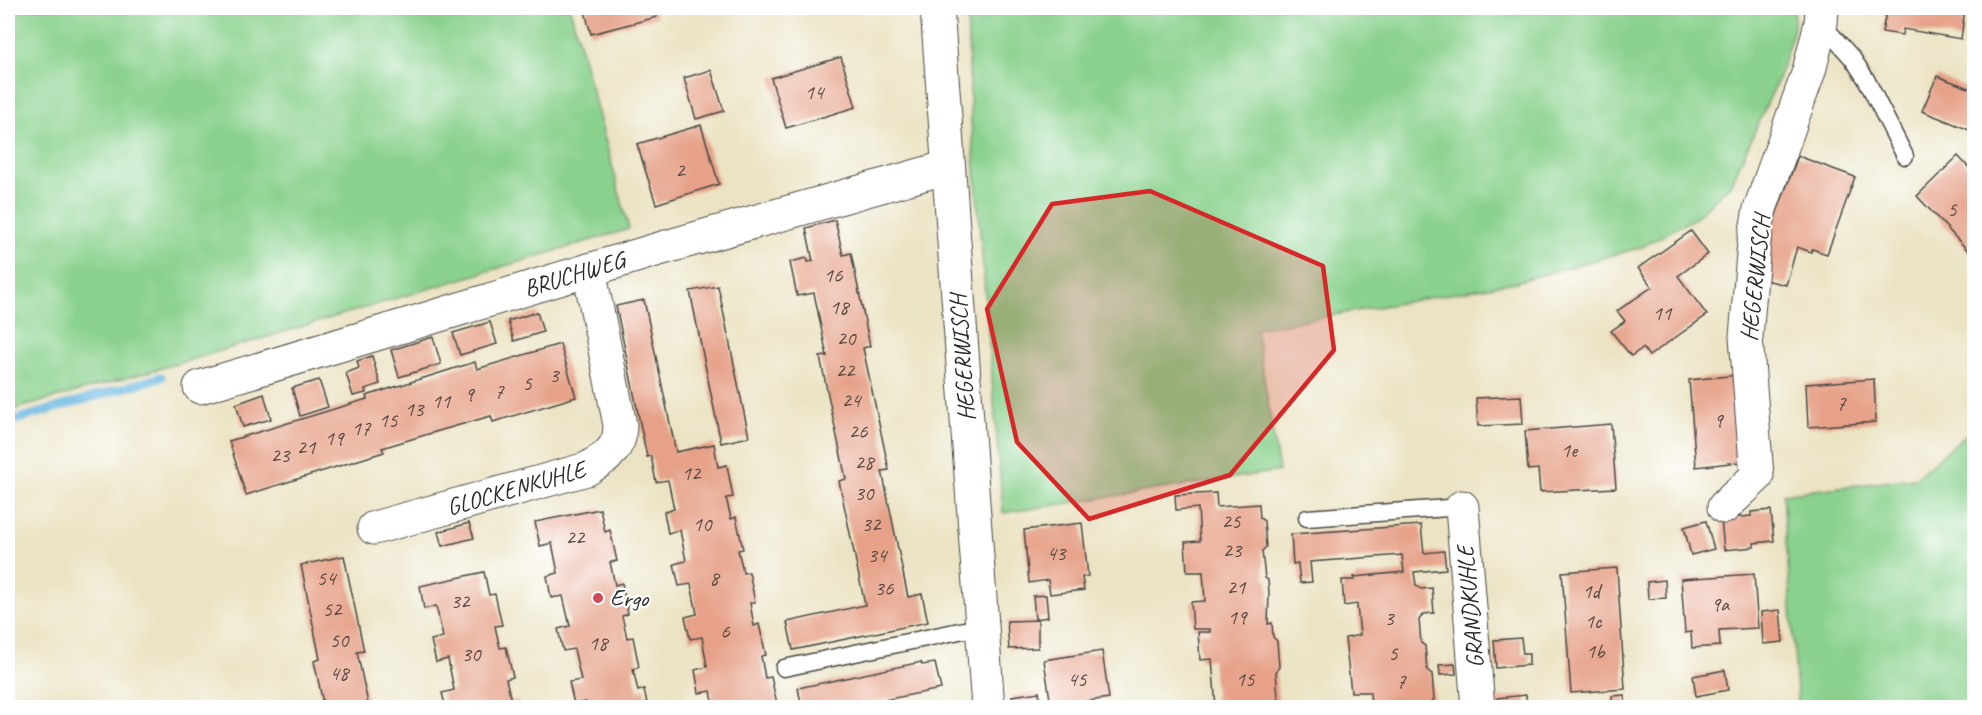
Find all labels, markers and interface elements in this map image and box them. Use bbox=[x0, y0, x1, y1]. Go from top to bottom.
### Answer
house number: 14 bbox=[805, 79, 826, 105]
house number: 2 bbox=[675, 157, 686, 183]
house number: 5 bbox=[1947, 196, 1958, 222]
street label: HEGERWISCH bbox=[1733, 209, 1777, 342]
street label: BRUCHWEG bbox=[520, 244, 631, 303]
house number: 16 bbox=[824, 262, 843, 288]
street label: HEGERWISCH bbox=[942, 289, 981, 422]
house number: 18 bbox=[830, 294, 851, 320]
house number: 11 bbox=[1653, 300, 1673, 326]
house number: 20 bbox=[837, 325, 857, 351]
house number: 22 bbox=[836, 357, 856, 383]
house number: 3 bbox=[549, 362, 560, 388]
house number: 5 bbox=[522, 370, 533, 396]
house number: 7 bbox=[494, 378, 505, 404]
house number: 9 bbox=[464, 381, 475, 407]
house number: 24 bbox=[842, 387, 863, 413]
house number: 11 bbox=[432, 388, 452, 414]
house number: 7 bbox=[1836, 390, 1847, 416]
house number: 13 bbox=[405, 396, 425, 422]
house number: 15 bbox=[379, 407, 399, 433]
house number: 9 bbox=[1713, 407, 1724, 433]
house number: 17 bbox=[352, 415, 372, 441]
house number: 26 bbox=[849, 418, 868, 444]
house number: 19 bbox=[325, 425, 345, 451]
house number: 21 bbox=[297, 434, 317, 460]
house number: 1e bbox=[1561, 437, 1579, 463]
house number: 23 bbox=[271, 442, 291, 468]
house number: 28 bbox=[855, 449, 876, 475]
street label: GLOCKENKUHLE bbox=[443, 453, 592, 522]
house number: 12 bbox=[682, 460, 702, 486]
house number: 30 bbox=[855, 480, 875, 506]
house number: 25 bbox=[1222, 508, 1242, 534]
house number: 10 bbox=[693, 511, 713, 537]
house number: 32 bbox=[862, 511, 882, 537]
house number: 22 bbox=[566, 524, 586, 550]
house number: 23 bbox=[1223, 537, 1243, 563]
house number: 43 bbox=[1047, 540, 1067, 566]
house number: 34 bbox=[868, 542, 889, 568]
street label: GRANDKUHLE bbox=[1449, 542, 1490, 669]
house number: 54 bbox=[317, 565, 338, 591]
house number: 8 bbox=[709, 565, 721, 591]
house number: 21 bbox=[1227, 574, 1247, 600]
house number: 36 bbox=[875, 575, 894, 601]
house number: 1d bbox=[1582, 578, 1604, 604]
place label: Ergo bbox=[610, 583, 650, 613]
house number: 32 bbox=[451, 588, 471, 614]
marker: Ergo bbox=[591, 591, 605, 605]
house number: 9a bbox=[1711, 591, 1731, 617]
house number: 52 bbox=[323, 596, 343, 622]
house number: 19 bbox=[1228, 604, 1248, 630]
house number: 3 bbox=[1384, 605, 1395, 631]
house number: 1c bbox=[1585, 608, 1603, 634]
house number: 6 bbox=[720, 618, 730, 644]
house number: 50 bbox=[330, 627, 350, 653]
house number: 18 bbox=[589, 630, 610, 656]
house number: 1b bbox=[1586, 638, 1606, 664]
house number: 5 bbox=[1388, 640, 1399, 666]
house number: 30 bbox=[462, 641, 482, 667]
house number: 48 bbox=[330, 660, 351, 686]
house number: 45 bbox=[1068, 666, 1088, 692]
house number: 15 bbox=[1236, 666, 1256, 692]
house number: 7 bbox=[1396, 668, 1407, 694]

